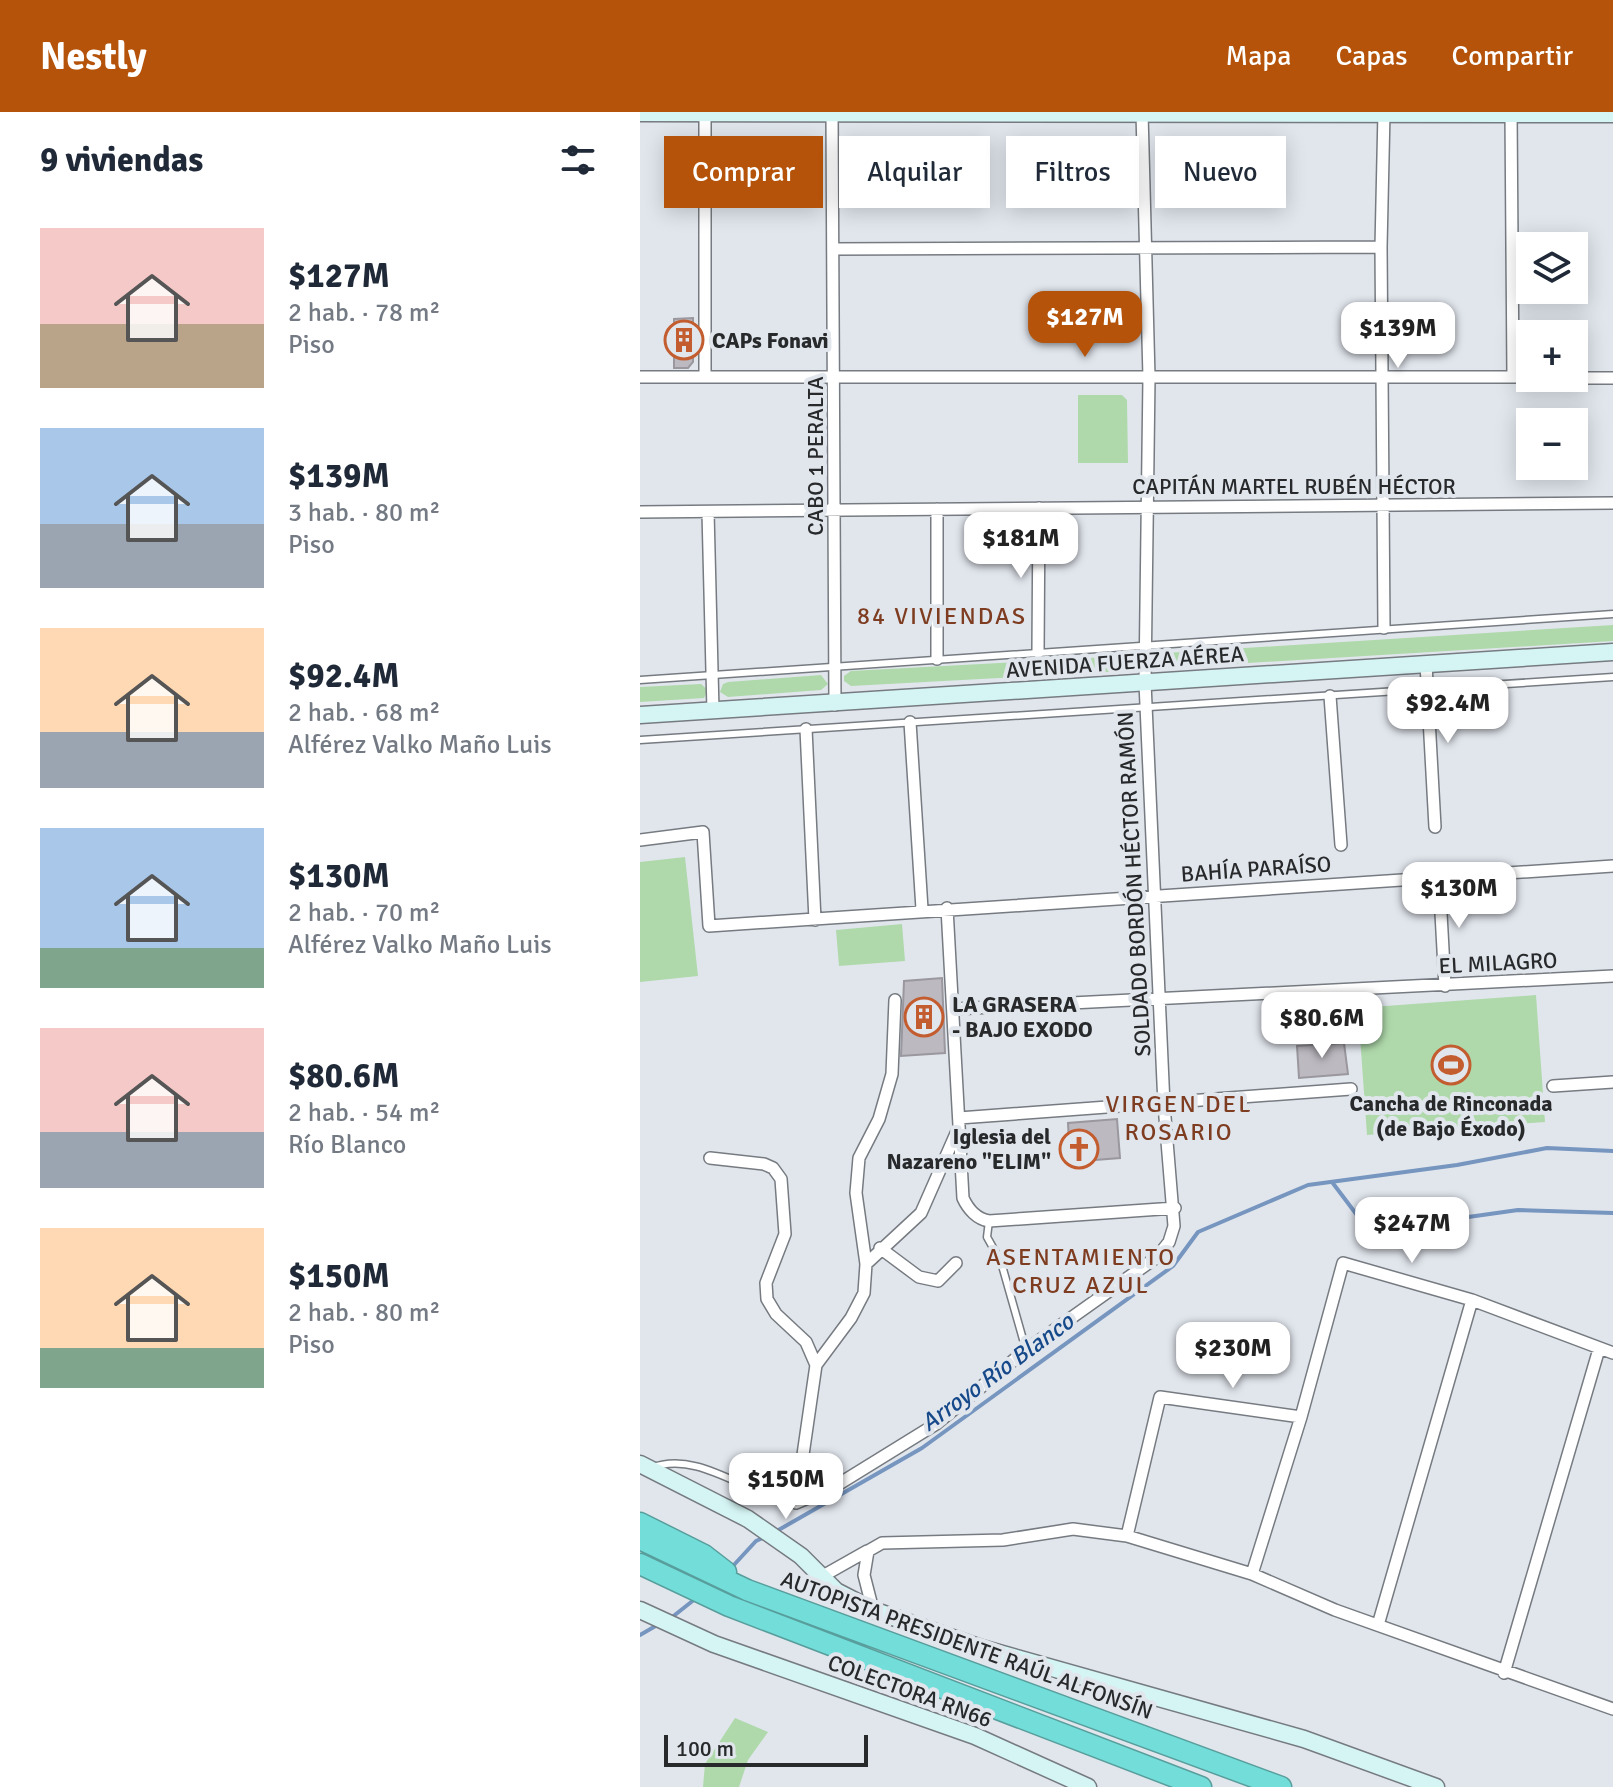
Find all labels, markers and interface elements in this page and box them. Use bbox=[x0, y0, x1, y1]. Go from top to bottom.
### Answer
text: Nestly bbox=[40, 33, 147, 80]
text: Mapa bbox=[1226, 39, 1291, 73]
text: Capas bbox=[1335, 39, 1408, 73]
text: Compartir bbox=[1452, 39, 1573, 73]
chip: Comprar bbox=[664, 136, 823, 208]
chip: Alquilar bbox=[839, 136, 990, 208]
chip: Filtros bbox=[1006, 136, 1139, 208]
chip: Nuevo bbox=[1155, 136, 1286, 208]
icon: filters bbox=[556, 138, 600, 182]
text: 9 viviendas bbox=[40, 139, 203, 181]
map controls bbox=[1516, 232, 1588, 480]
button: layers bbox=[1516, 232, 1588, 304]
text: $127M bbox=[288, 255, 390, 297]
icon: home bbox=[104, 260, 200, 356]
pin: $127M bbox=[1029, 291, 1141, 359]
text: 2 hab. · 78 m² bbox=[288, 297, 440, 329]
text: $127M bbox=[1046, 301, 1124, 333]
pin: $139M bbox=[1342, 302, 1454, 370]
text: $139M bbox=[1359, 312, 1437, 344]
building icon: CAPs Fonavi bbox=[663, 319, 705, 361]
button: + bbox=[1516, 320, 1588, 392]
place label: CAPs Fonavi bbox=[712, 327, 829, 354]
text: Piso bbox=[288, 329, 335, 361]
street label: CABO 1 PERALTA bbox=[802, 376, 829, 536]
button: − bbox=[1516, 408, 1588, 480]
text: $139M bbox=[288, 455, 390, 497]
icon: home bbox=[104, 460, 200, 556]
street label: CAPITÁN MARTEL RUBÉN HÉCTOR bbox=[1132, 473, 1456, 500]
text: 3 hab. · 80 m² bbox=[288, 497, 440, 529]
pin: $181M bbox=[965, 512, 1077, 580]
text: $181M bbox=[982, 522, 1060, 554]
text: Piso bbox=[288, 529, 335, 561]
district label: 84 VIVIENDAS bbox=[857, 601, 1027, 631]
street label: AVENIDA FUERZA AÉREA bbox=[1005, 640, 1246, 684]
text: $92.4M bbox=[288, 655, 400, 697]
icon: home bbox=[104, 660, 200, 756]
pin: $92.4M bbox=[1383, 677, 1513, 745]
text: $92.4M bbox=[1405, 687, 1491, 719]
text: 2 hab. · 68 m² bbox=[288, 697, 440, 729]
street label: SOLDADO BORDÓN HÉCTOR RAMÓN bbox=[1111, 711, 1157, 1057]
text: Alférez Valko Maño Luis bbox=[288, 729, 552, 761]
street label: BAHÍA PARAÍSO bbox=[1180, 850, 1332, 888]
text: $130M bbox=[288, 855, 390, 897]
icon: home bbox=[104, 860, 200, 956]
pin: $130M bbox=[1403, 862, 1515, 930]
text: $130M bbox=[1420, 872, 1498, 904]
text: 2 hab. · 70 m² bbox=[288, 897, 440, 929]
text: Alférez Valko Maño Luis bbox=[288, 929, 552, 961]
street label: EL MILAGRO bbox=[1438, 946, 1558, 980]
place label: LA GRASERA - BAJO EXODO bbox=[952, 991, 1093, 1043]
pin: $80.6M bbox=[1257, 992, 1387, 1060]
building icon: LA GRASERA - BAJO EXODO bbox=[903, 996, 945, 1038]
text: $80.6M bbox=[1279, 1002, 1365, 1034]
sports icon: Cancha de Rinconada (de Bajo Éxodo) bbox=[1430, 1044, 1472, 1086]
text: $80.6M bbox=[288, 1055, 400, 1097]
icon: home bbox=[104, 1060, 200, 1156]
district label: VIRGEN DEL ROSARIO bbox=[1106, 1089, 1252, 1147]
place label: Cancha de Rinconada (de Bajo Éxodo) bbox=[1349, 1090, 1553, 1142]
text: 2 hab. · 54 m² bbox=[288, 1097, 440, 1129]
place label: Iglesia del Nazareno "ELIM" bbox=[887, 1123, 1051, 1175]
church icon: Iglesia del Nazareno "ELIM" bbox=[1058, 1128, 1100, 1170]
text: Río Blanco bbox=[288, 1129, 406, 1161]
pin: $247M bbox=[1356, 1197, 1468, 1265]
text: $247M bbox=[1373, 1207, 1451, 1239]
district label: ASENTAMIENTO CRUZ AZUL bbox=[986, 1242, 1176, 1300]
text: $150M bbox=[288, 1255, 390, 1297]
icon: home bbox=[104, 1260, 200, 1356]
text: 2 hab. · 80 m² bbox=[288, 1297, 440, 1329]
water label: Arroyo Río Blanco bbox=[915, 1306, 1081, 1438]
pin: $230M bbox=[1177, 1322, 1289, 1390]
text: Piso bbox=[288, 1329, 335, 1361]
text: $230M bbox=[1194, 1332, 1272, 1364]
pin: $150M bbox=[730, 1453, 842, 1521]
text: $150M bbox=[747, 1463, 825, 1495]
street label: AUTOPISTA PRESIDENTE RAÚL ALFONSÍN bbox=[777, 1565, 1157, 1725]
street label: COLECTORA RN66 bbox=[824, 1649, 996, 1733]
scale bar bbox=[664, 1731, 868, 1767]
text: 100 m bbox=[676, 1735, 734, 1762]

